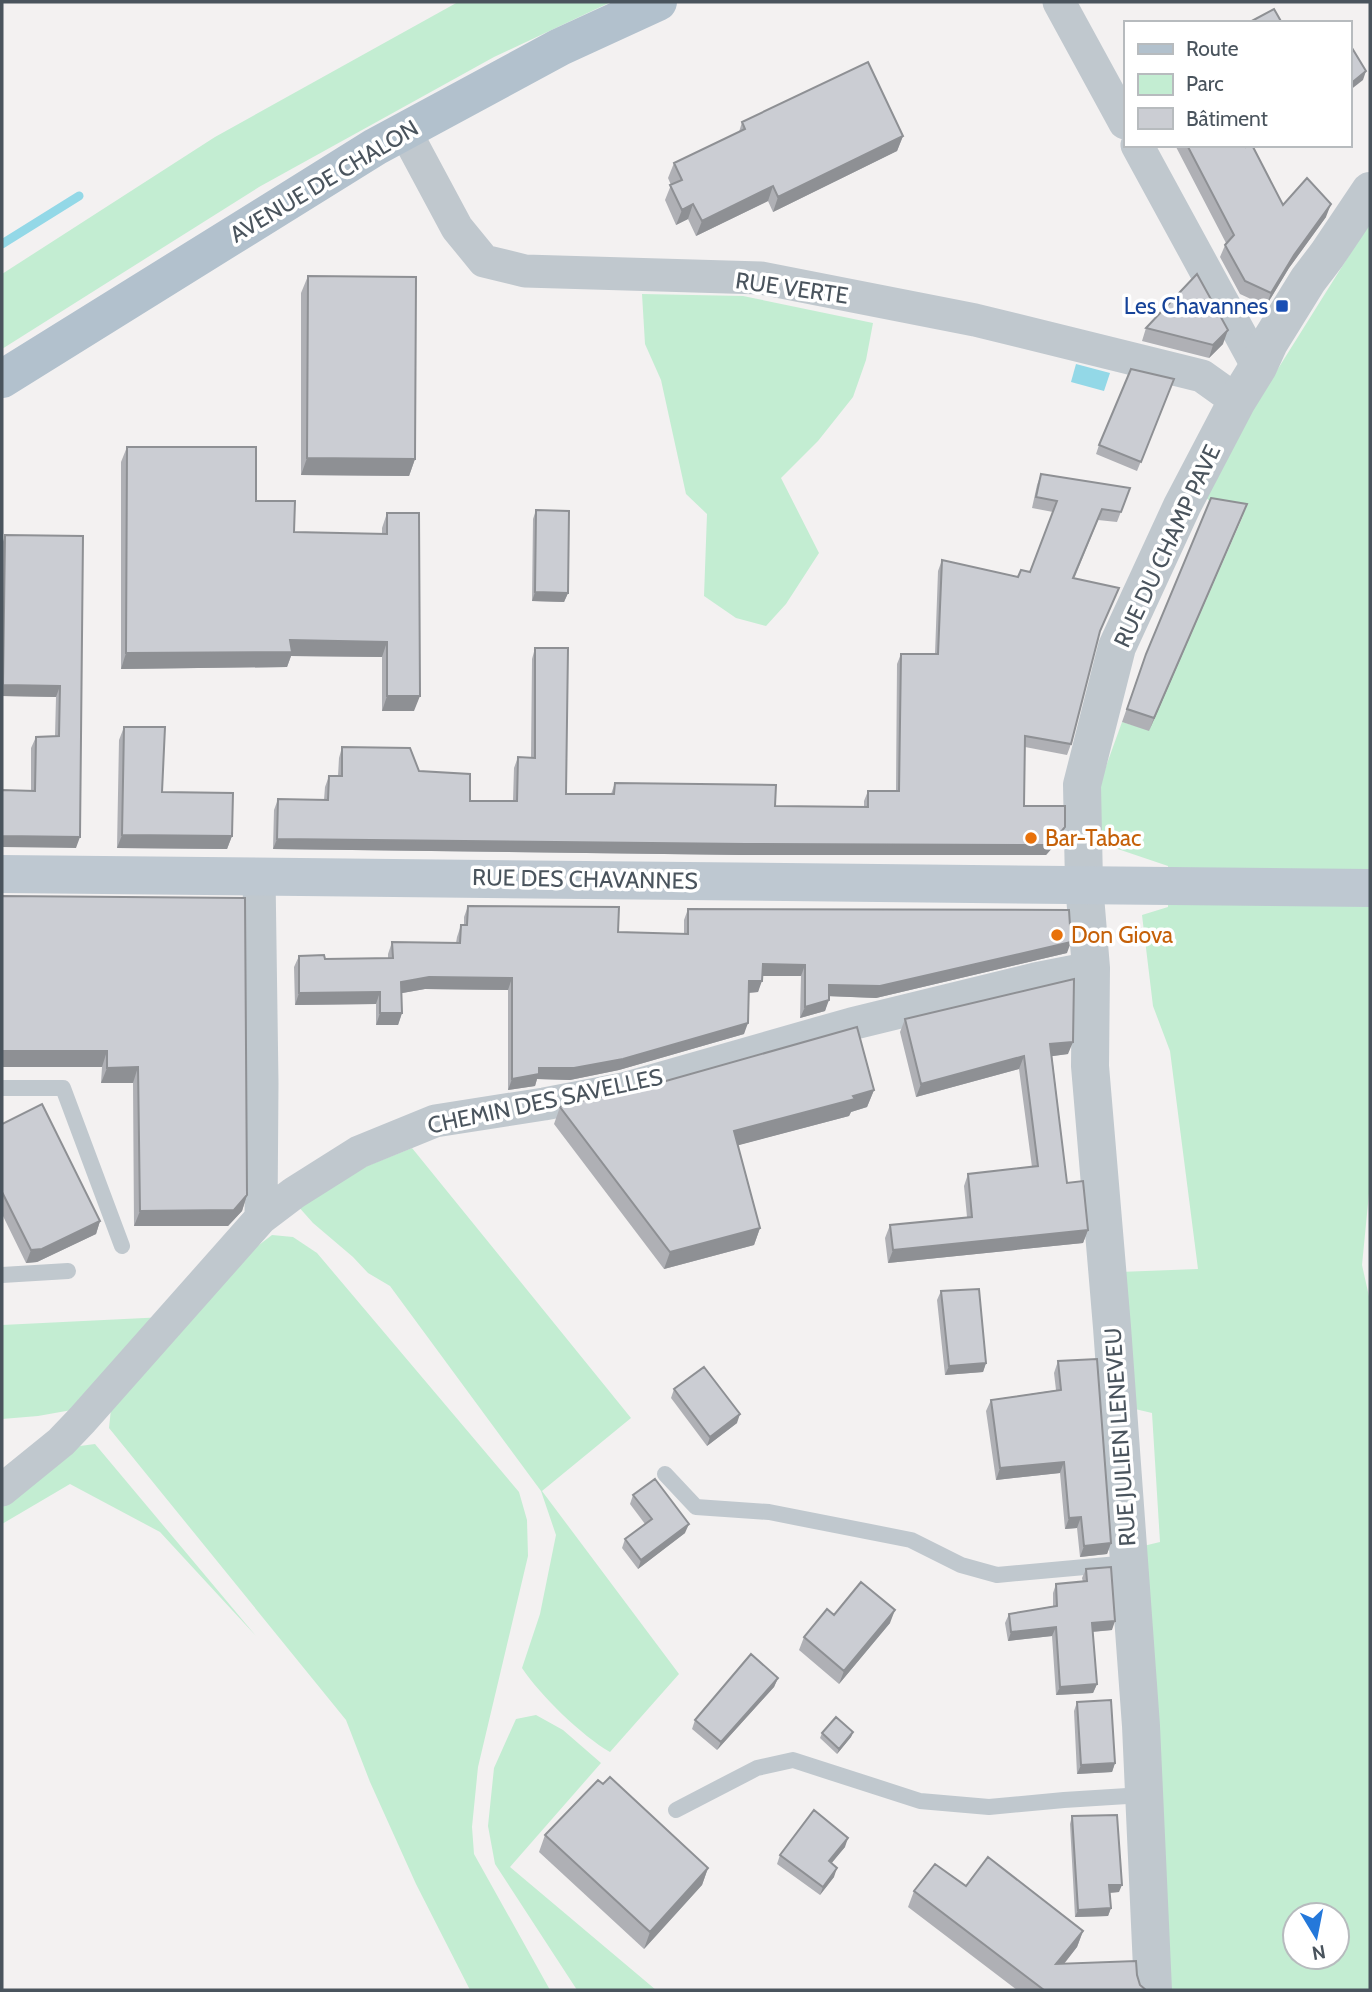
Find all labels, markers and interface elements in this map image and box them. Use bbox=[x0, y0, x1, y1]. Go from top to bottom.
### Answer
legend bbox=[1124, 21, 1351, 147]
text: Route bbox=[1186, 36, 1239, 61]
text: Parc bbox=[1186, 71, 1224, 96]
text: Bâtiment bbox=[1186, 106, 1268, 131]
street label: AVENUE DE CHALON bbox=[225, 114, 423, 248]
street label: RUE VERTE bbox=[734, 266, 850, 310]
place label: Les Chavannes bbox=[1124, 292, 1268, 320]
marker: Les Chavannes bbox=[1274, 298, 1290, 314]
street label: RUE DU CHAMP PAVE bbox=[1108, 440, 1226, 652]
place label: Bar-Tabac bbox=[1045, 824, 1142, 852]
marker: Bar-Tabac bbox=[1023, 830, 1039, 846]
street label: RUE DES CHAVANNES bbox=[472, 863, 698, 895]
place label: Don Giova bbox=[1071, 921, 1173, 949]
marker: Don Giova bbox=[1049, 927, 1065, 943]
street label: CHEMIN DES SAVELLES bbox=[425, 1062, 665, 1140]
street label: RUE JULIEN LENEVEU bbox=[1098, 1327, 1142, 1547]
north arrow bbox=[1281, 1901, 1351, 1971]
text: N bbox=[1310, 1940, 1327, 1965]

